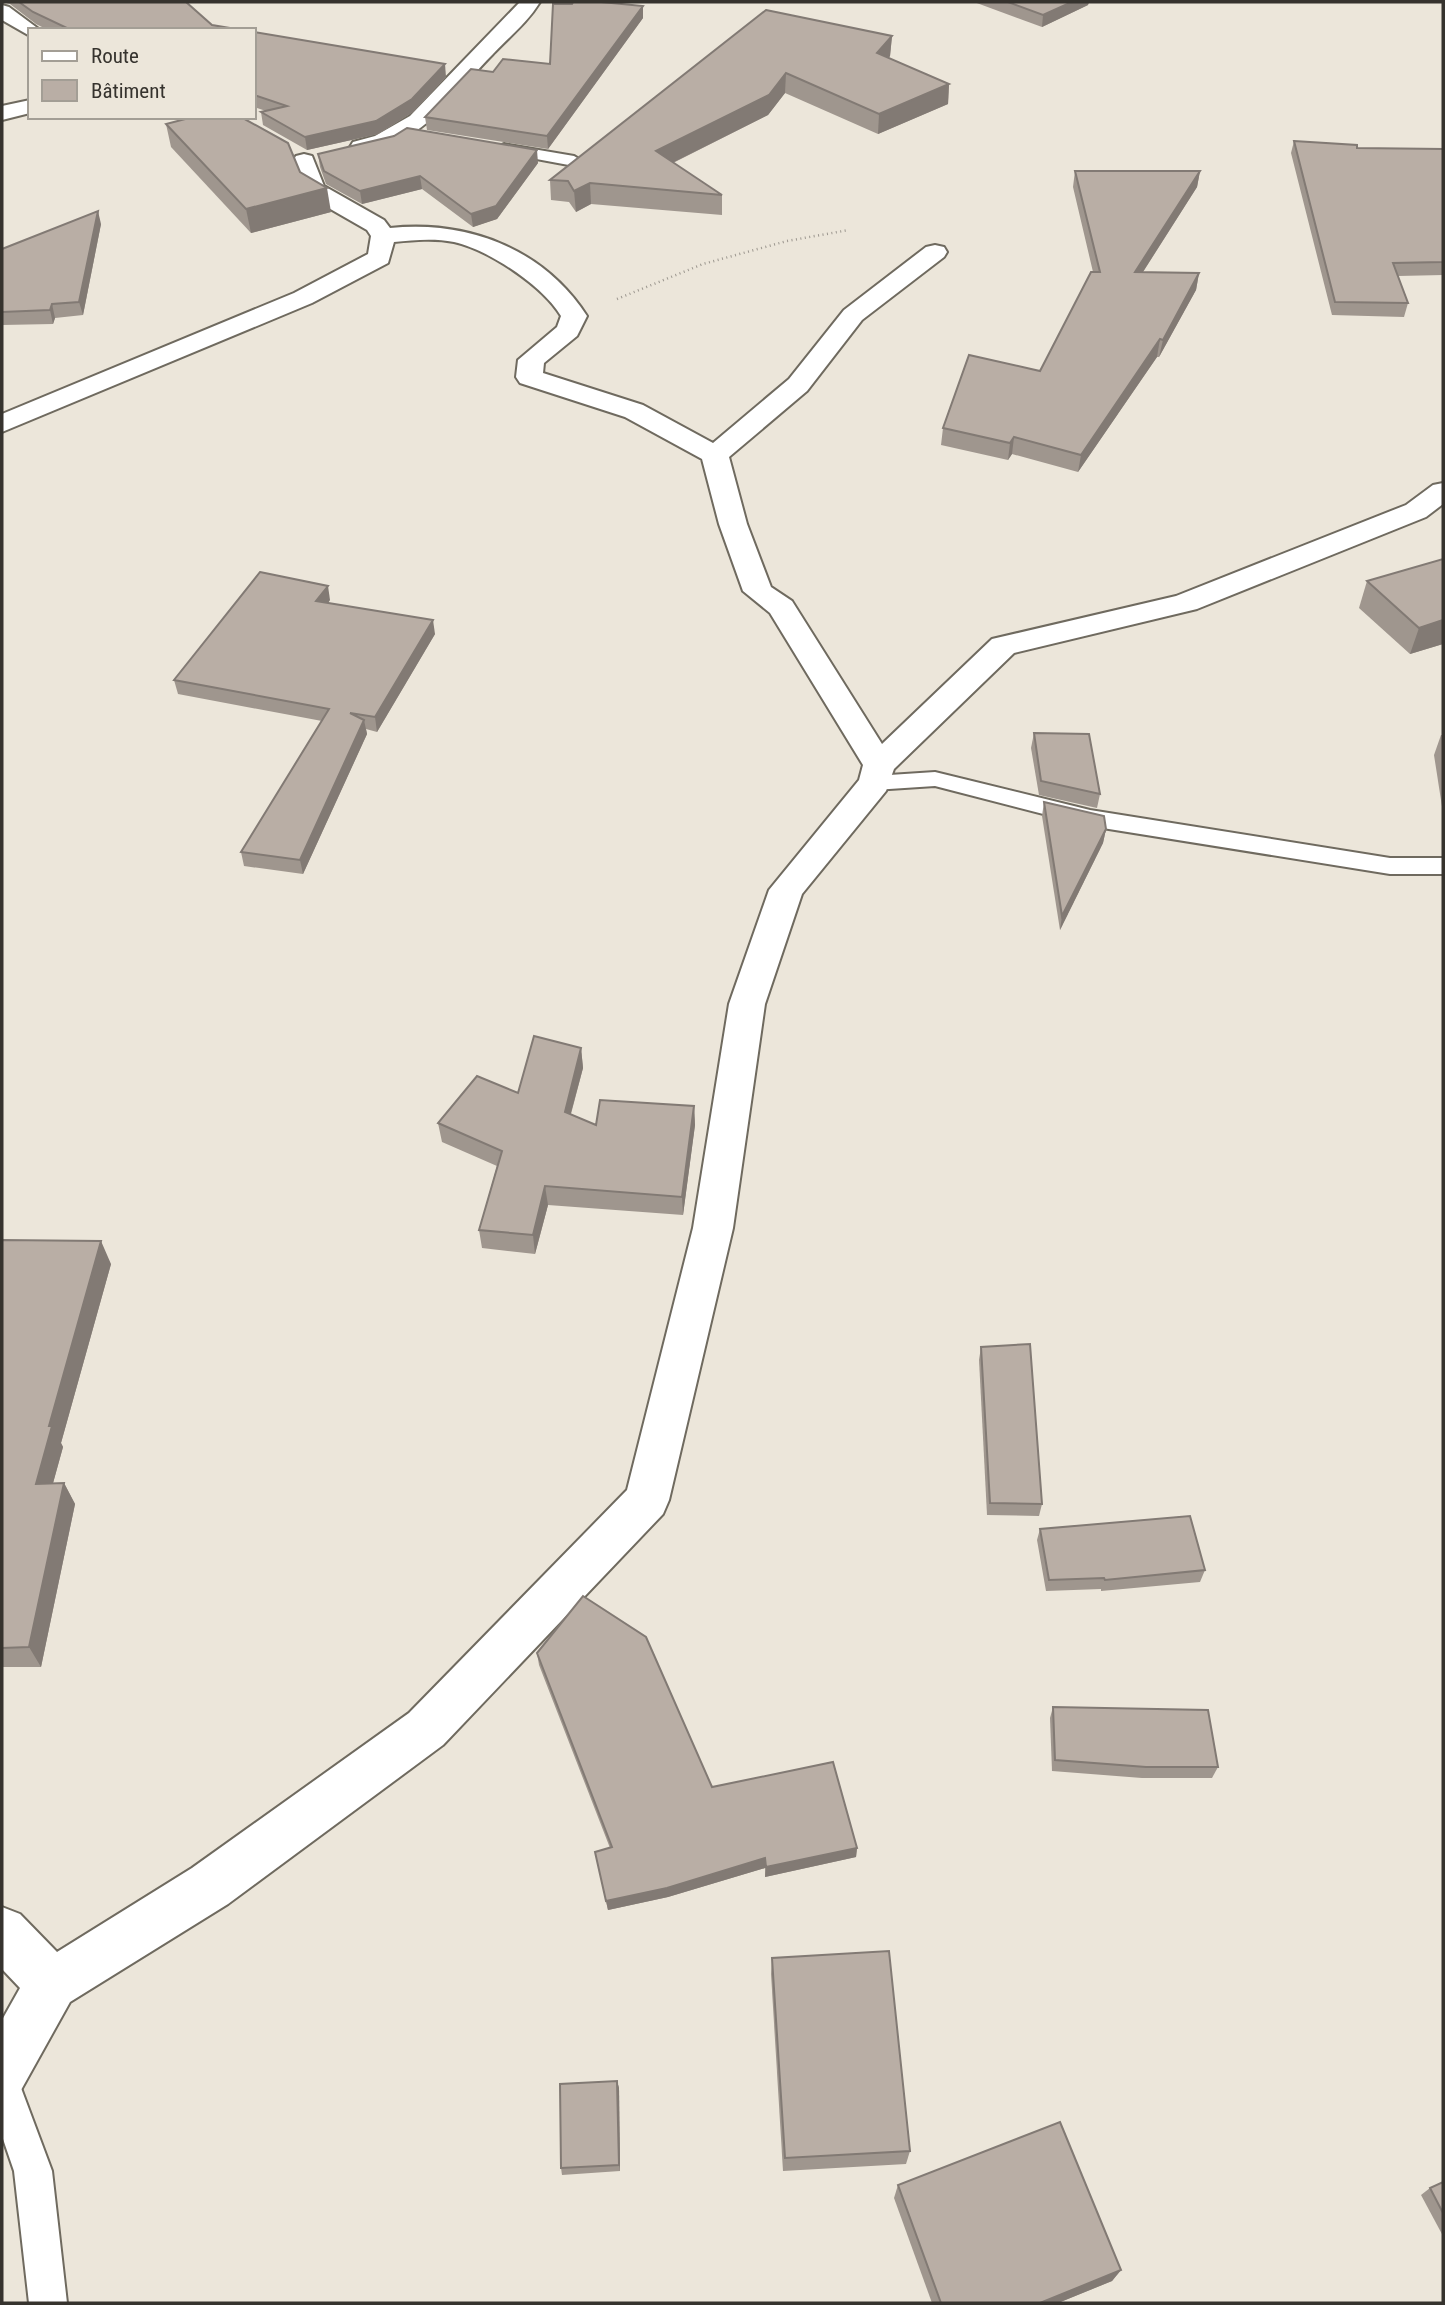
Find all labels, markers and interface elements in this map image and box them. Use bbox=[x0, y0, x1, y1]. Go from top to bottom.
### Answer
legend bbox=[28, 28, 256, 119]
text: Route bbox=[91, 44, 139, 68]
text: Bâtiment bbox=[91, 79, 166, 103]

